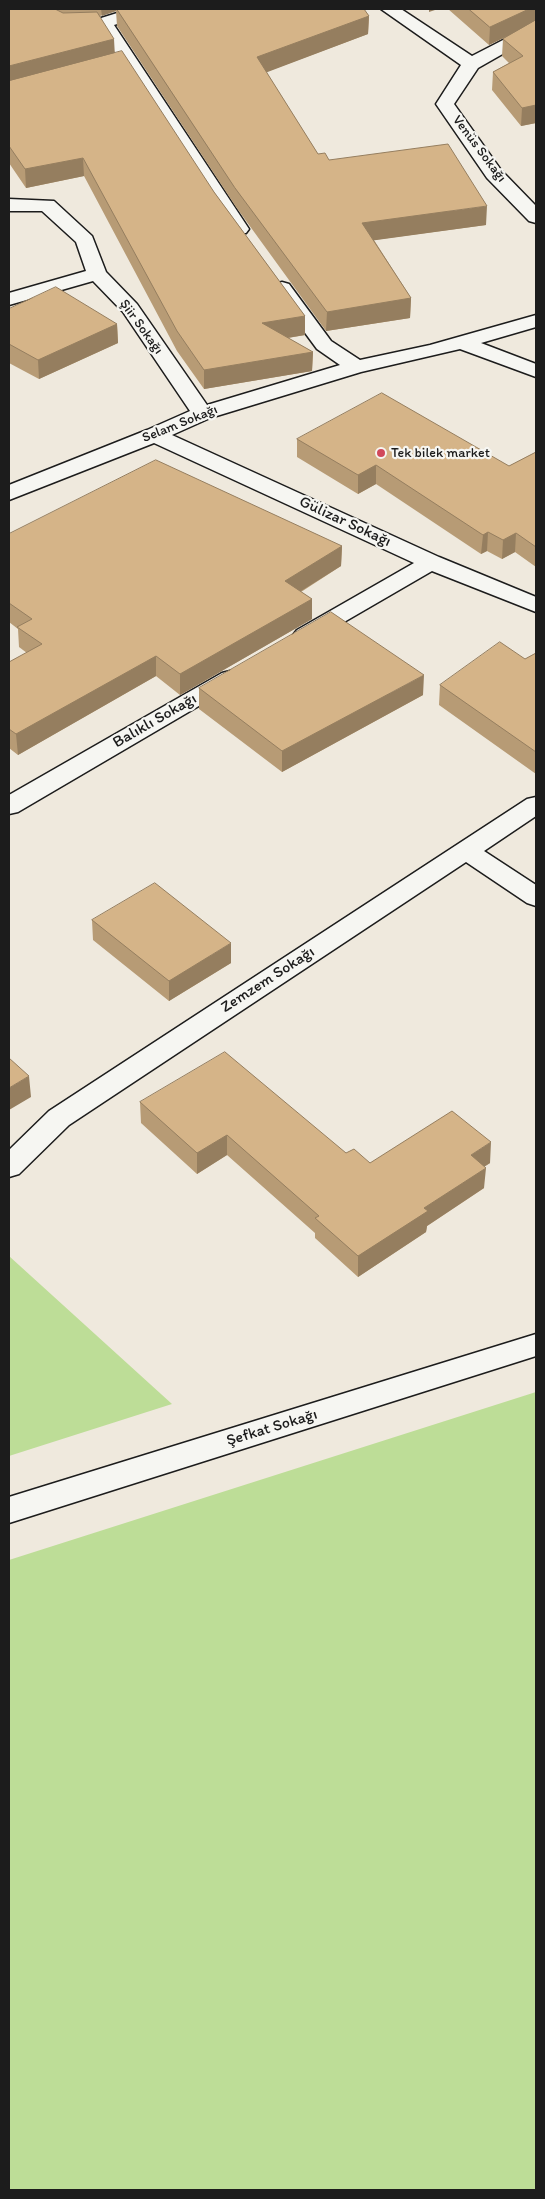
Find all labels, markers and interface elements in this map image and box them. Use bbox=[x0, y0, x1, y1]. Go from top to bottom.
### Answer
street label: Venüs Sokağı bbox=[448, 112, 510, 186]
street label: Şiir Sokağı bbox=[115, 296, 167, 358]
street label: Selam Sokağı bbox=[140, 401, 220, 447]
place label: Tek bilek market bbox=[391, 445, 490, 461]
marker: Tek bilek market bbox=[375, 447, 387, 459]
street label: Gülizar Sokağı bbox=[296, 492, 394, 552]
street label: Balıklı Sokağı bbox=[110, 689, 200, 753]
street label: Zemzem Sokağı bbox=[218, 943, 318, 1017]
street label: Şefkat Sokağı bbox=[224, 1405, 320, 1451]

